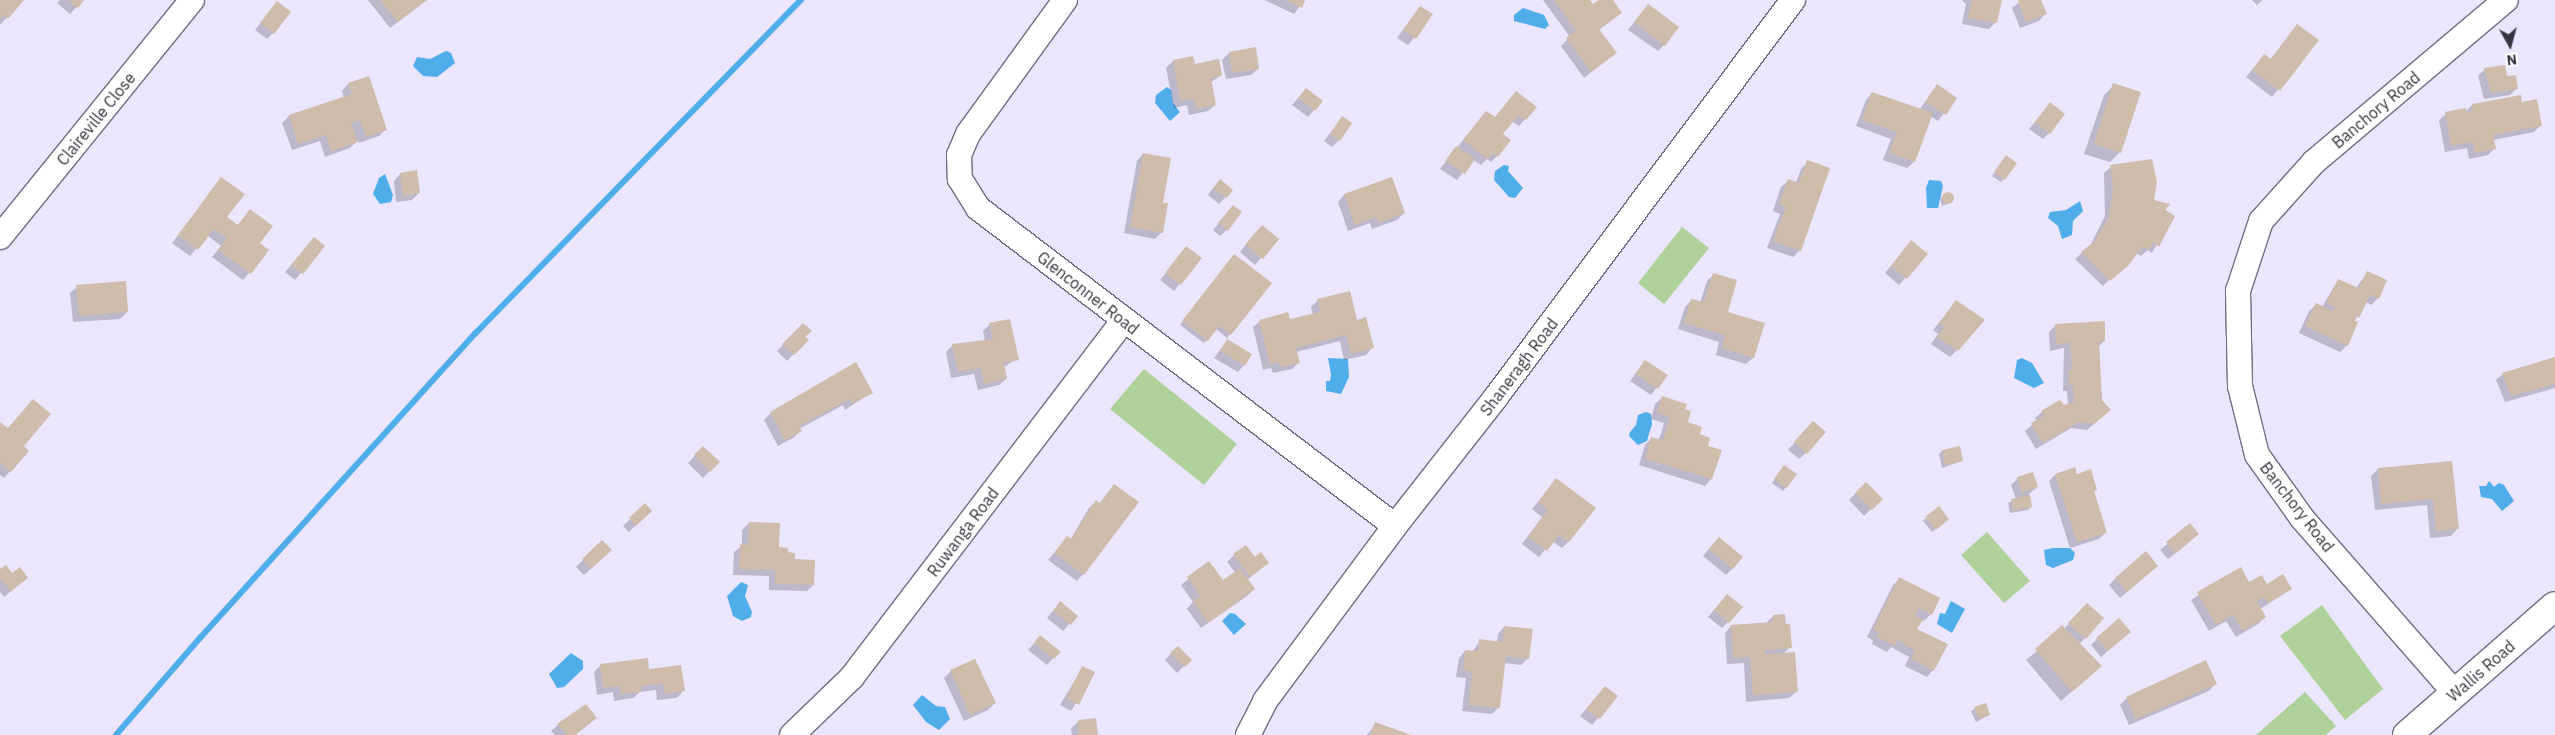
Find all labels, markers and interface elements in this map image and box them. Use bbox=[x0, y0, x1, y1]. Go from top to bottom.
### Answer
north arrow bbox=[2485, 20, 2535, 70]
text: N bbox=[2506, 50, 2518, 69]
street label: Banchory Road bbox=[2328, 68, 2424, 152]
street label: Claireville Close bbox=[53, 69, 139, 169]
street label: Glenconner Road bbox=[1033, 247, 1143, 339]
street label: Shaneragh Road bbox=[1476, 314, 1562, 420]
street label: Banchory Road bbox=[2256, 458, 2338, 556]
street label: Ruwanga Road bbox=[923, 484, 1003, 580]
street label: Wallis Road bbox=[2443, 636, 2519, 706]

